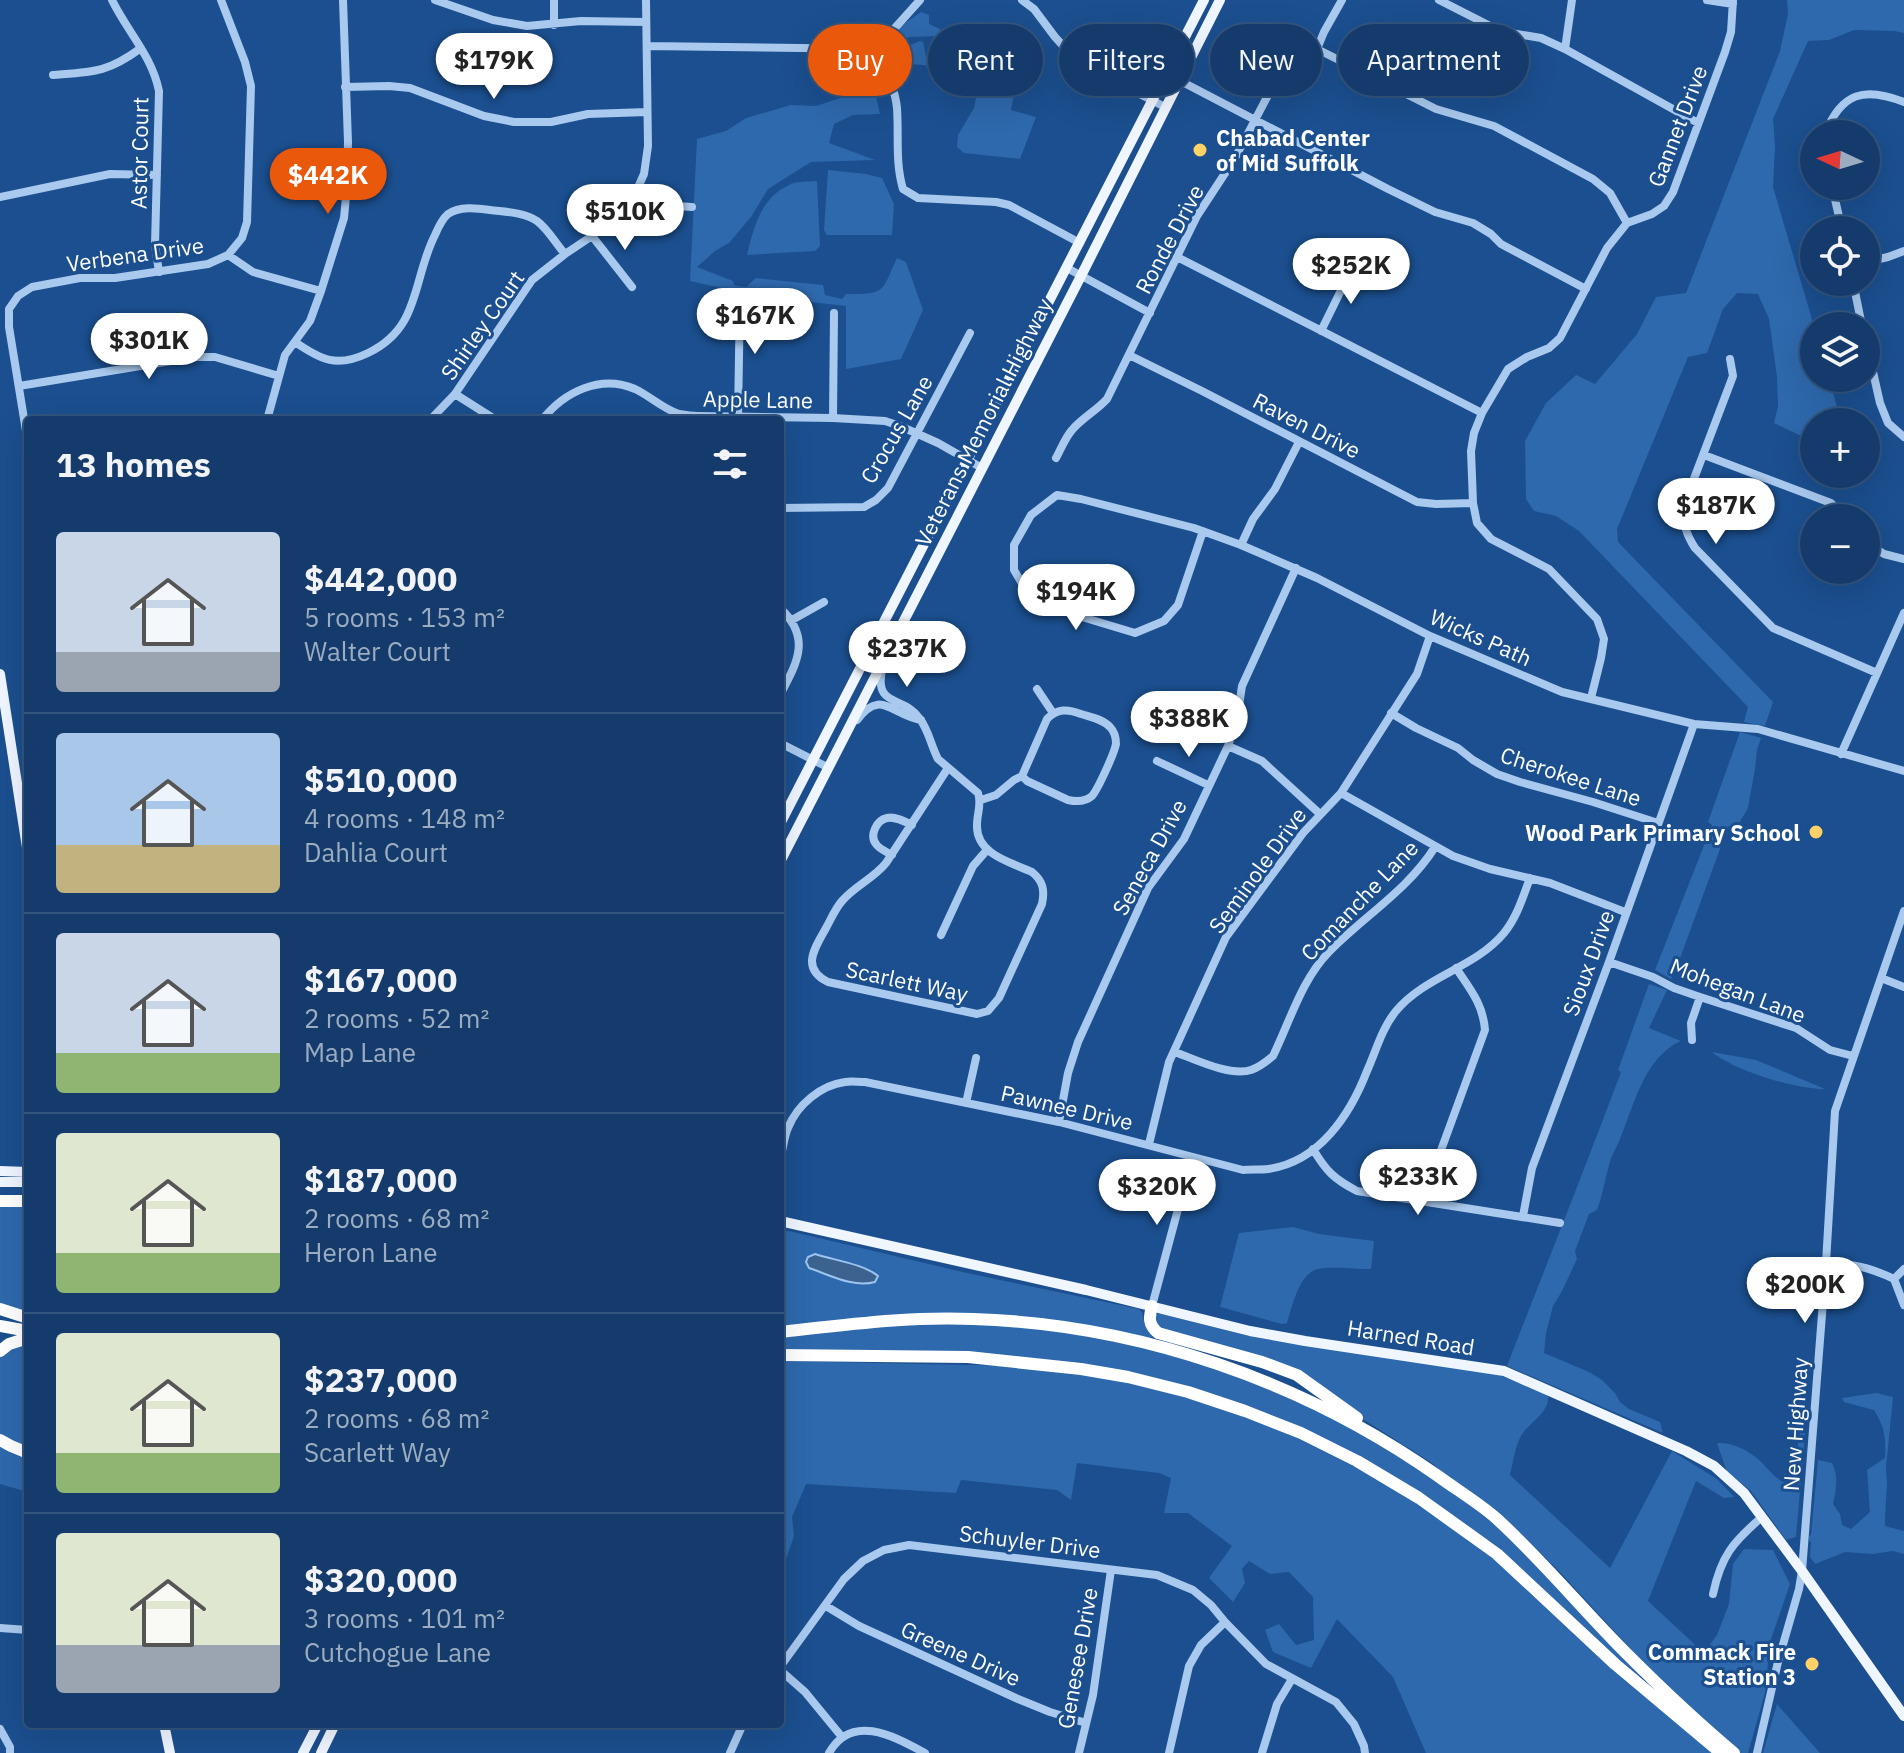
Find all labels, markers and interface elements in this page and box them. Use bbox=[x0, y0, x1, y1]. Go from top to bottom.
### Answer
chip: Buy bbox=[808, 24, 912, 96]
chip: Rent bbox=[928, 24, 1043, 96]
chip: Filters bbox=[1059, 24, 1194, 96]
chip: New bbox=[1210, 24, 1322, 96]
chip: Apartment bbox=[1338, 24, 1529, 96]
pin: $179K bbox=[438, 33, 550, 101]
text: $179K bbox=[454, 42, 534, 76]
street label: Gannet Drive bbox=[1641, 61, 1713, 191]
street label: Astor Court bbox=[124, 97, 154, 209]
north arrow bbox=[1800, 120, 1880, 200]
map controls bbox=[1800, 120, 1880, 584]
place label: Chabad Center of Mid Suffolk bbox=[1216, 123, 1370, 177]
marker: Chabad Center of Mid Suffolk bbox=[1191, 141, 1209, 159]
pin: $442K bbox=[272, 148, 384, 216]
text: $442K bbox=[288, 157, 368, 191]
street label: Ronde Drive bbox=[1128, 179, 1210, 299]
pin: $510K bbox=[569, 184, 681, 252]
text: $510K bbox=[585, 193, 665, 227]
button: locate bbox=[1800, 216, 1880, 296]
street label: Verbena Drive bbox=[65, 230, 205, 278]
pin: $252K bbox=[1295, 238, 1407, 306]
text: $252K bbox=[1311, 247, 1391, 281]
street label: Shirley Court bbox=[434, 265, 530, 385]
pin: $167K bbox=[699, 288, 811, 356]
street label: Veterans Memorial Highway bbox=[908, 293, 1058, 551]
text: $167K bbox=[715, 297, 795, 331]
button: layers bbox=[1800, 312, 1880, 392]
pin: $301K bbox=[93, 313, 205, 381]
text: $301K bbox=[109, 322, 189, 356]
street label: Crocus Lane bbox=[853, 369, 939, 489]
street label: Apple Lane bbox=[703, 384, 813, 414]
street label: Raven Drive bbox=[1248, 386, 1366, 464]
button: + bbox=[1800, 408, 1880, 488]
text: 13 homes bbox=[56, 442, 211, 486]
icon: filters bbox=[708, 442, 752, 486]
pin: $187K bbox=[1660, 478, 1772, 546]
text: $187K bbox=[1676, 487, 1756, 521]
button: − bbox=[1800, 504, 1880, 584]
text: $442,000 bbox=[304, 556, 457, 600]
icon: home bbox=[120, 564, 216, 660]
pin: $194K bbox=[1020, 564, 1132, 632]
text: $194K bbox=[1036, 573, 1116, 607]
text: 5 rooms · 153 m² bbox=[304, 600, 505, 634]
street label: Wicks Path bbox=[1426, 602, 1536, 672]
pin: $237K bbox=[851, 621, 963, 689]
text: $237K bbox=[867, 630, 947, 664]
text: Walter Court bbox=[304, 634, 451, 668]
pin: $388K bbox=[1133, 691, 1245, 759]
text: $388K bbox=[1149, 700, 1229, 734]
street label: Cherokee Lane bbox=[1497, 740, 1645, 812]
text: $510,000 bbox=[304, 757, 457, 801]
icon: home bbox=[120, 765, 216, 861]
street label: Seneca Drive bbox=[1105, 794, 1193, 920]
text: 4 rooms · 148 m² bbox=[304, 801, 505, 835]
street label: Seminole Drive bbox=[1202, 801, 1312, 939]
place label: Wood Park Primary School bbox=[1525, 818, 1800, 847]
marker: Wood Park Primary School bbox=[1807, 823, 1825, 841]
street label: Comanche Lane bbox=[1294, 833, 1424, 967]
text: Dahlia Court bbox=[304, 835, 448, 869]
street label: Sioux Drive bbox=[1555, 906, 1621, 1020]
street label: Mohegan Lane bbox=[1666, 951, 1810, 1029]
street label: Scarlett Way bbox=[843, 954, 971, 1008]
text: $167,000 bbox=[304, 957, 457, 1001]
icon: home bbox=[120, 965, 216, 1061]
text: 2 rooms · 52 m² bbox=[304, 1001, 489, 1035]
text: Map Lane bbox=[304, 1035, 416, 1069]
street label: Pawnee Drive bbox=[998, 1078, 1136, 1136]
pin: $233K bbox=[1362, 1149, 1474, 1217]
text: $187,000 bbox=[304, 1157, 457, 1201]
text: $233K bbox=[1378, 1158, 1458, 1192]
pin: $320K bbox=[1101, 1159, 1213, 1227]
icon: home bbox=[120, 1165, 216, 1261]
text: $320K bbox=[1117, 1168, 1197, 1202]
text: 2 rooms · 68 m² bbox=[304, 1201, 489, 1235]
text: Heron Lane bbox=[304, 1235, 437, 1269]
pin: $200K bbox=[1749, 1257, 1861, 1325]
text: $200K bbox=[1765, 1266, 1845, 1300]
street label: Harned Road bbox=[1345, 1313, 1477, 1361]
street label: New Highway bbox=[1776, 1356, 1814, 1492]
text: $237,000 bbox=[304, 1357, 457, 1401]
icon: home bbox=[120, 1365, 216, 1461]
text: 2 rooms · 68 m² bbox=[304, 1401, 489, 1435]
text: Scarlett Way bbox=[304, 1435, 451, 1469]
street label: Schuyler Drive bbox=[958, 1518, 1102, 1564]
text: $320,000 bbox=[304, 1557, 457, 1601]
icon: home bbox=[120, 1565, 216, 1661]
street label: Genesee Drive bbox=[1050, 1585, 1104, 1731]
text: 3 rooms · 101 m² bbox=[304, 1601, 505, 1635]
street label: Greene Drive bbox=[897, 1614, 1025, 1692]
text: Cutchogue Lane bbox=[304, 1635, 491, 1669]
place label: Commack Fire Station 3 bbox=[1648, 1637, 1796, 1691]
marker: Commack Fire Station 3 bbox=[1803, 1655, 1821, 1673]

